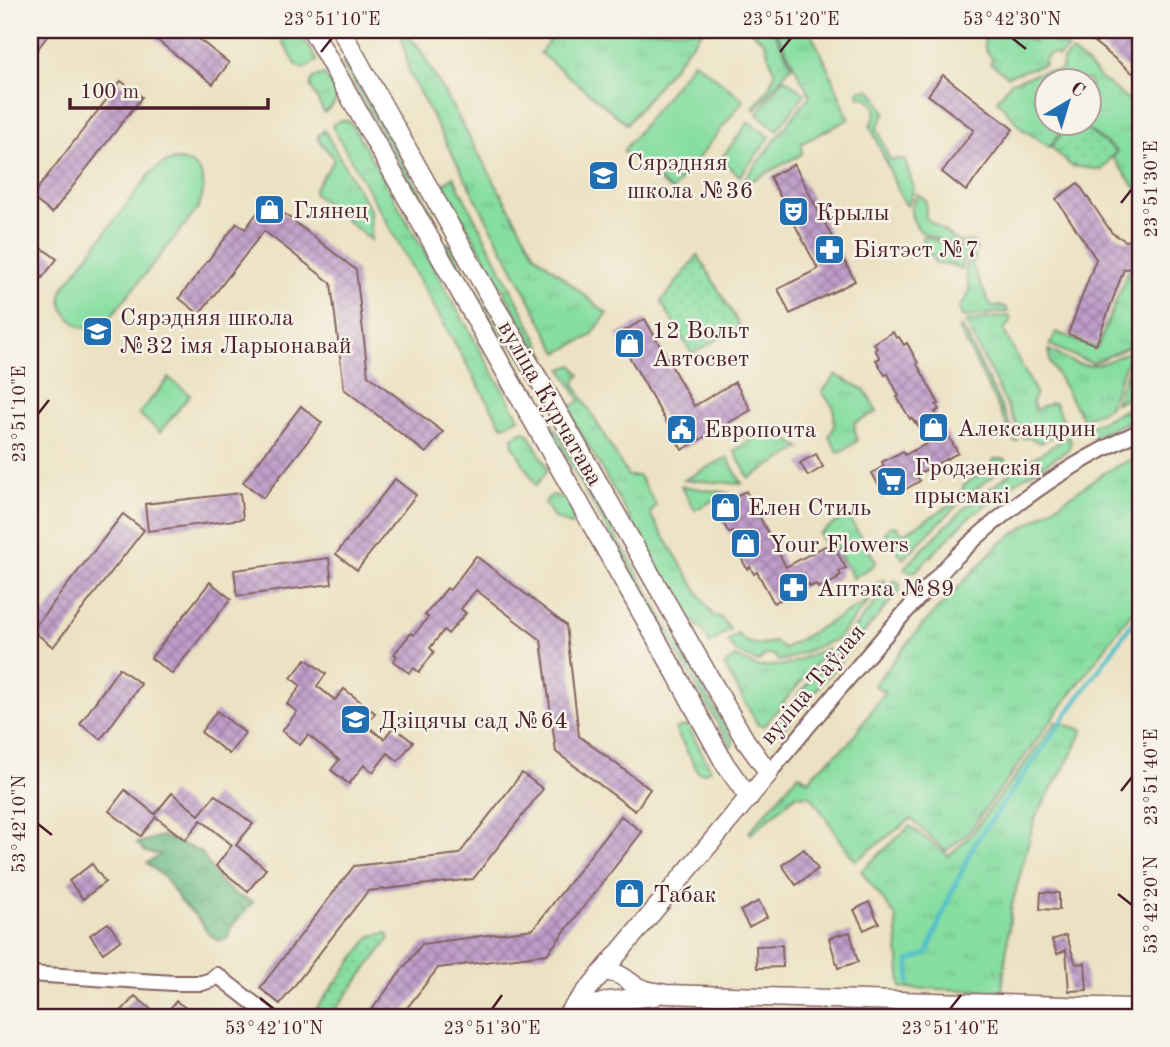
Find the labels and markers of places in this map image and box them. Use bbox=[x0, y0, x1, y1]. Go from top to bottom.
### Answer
place label: Сярэдняя школа №36 bbox=[627, 152, 753, 204]
school or university icon: Сярэдняя школа №36 bbox=[587, 159, 621, 193]
shop icon: Глянец bbox=[253, 193, 287, 227]
theatre icon: Крылы bbox=[776, 195, 810, 229]
place label: Глянец bbox=[293, 200, 368, 224]
place label: Крылы bbox=[816, 202, 890, 226]
pharmacy icon: Біятэст №7 bbox=[813, 232, 847, 266]
place label: Біятэст №7 bbox=[853, 239, 979, 263]
place label: Сярэдняя школа №32 імя Ларыонавай bbox=[120, 307, 352, 359]
school or university icon: Сярэдняя школа №32 імя Ларыонавай bbox=[80, 314, 114, 348]
place label: 12 Вольт Автосвет bbox=[652, 320, 750, 372]
shop icon: 12 Вольт Автосвет bbox=[612, 327, 646, 361]
shop icon: Александрин bbox=[917, 411, 951, 445]
public building icon: Европочта bbox=[664, 412, 698, 446]
place label: Александрин bbox=[957, 418, 1096, 442]
place label: Европочта bbox=[704, 419, 817, 443]
place label: Гродзенскія прысмакі bbox=[914, 457, 1041, 509]
supermarket icon: Гродзенскія прысмакі bbox=[874, 464, 908, 498]
shop icon: Елен Стиль bbox=[708, 490, 742, 524]
place label: Елен Стиль bbox=[748, 497, 871, 521]
shop icon: Your Flowers bbox=[729, 527, 763, 561]
place label: Your Flowers bbox=[769, 534, 909, 558]
pharmacy icon: Аптэка №89 bbox=[777, 571, 811, 605]
place label: Аптэка №89 bbox=[817, 578, 955, 602]
school or university icon: Дзіцячы сад №64 bbox=[339, 703, 373, 737]
place label: Дзіцячы сад №64 bbox=[379, 710, 568, 734]
shop icon: Табак bbox=[613, 877, 647, 911]
place label: Табак bbox=[653, 884, 717, 908]

